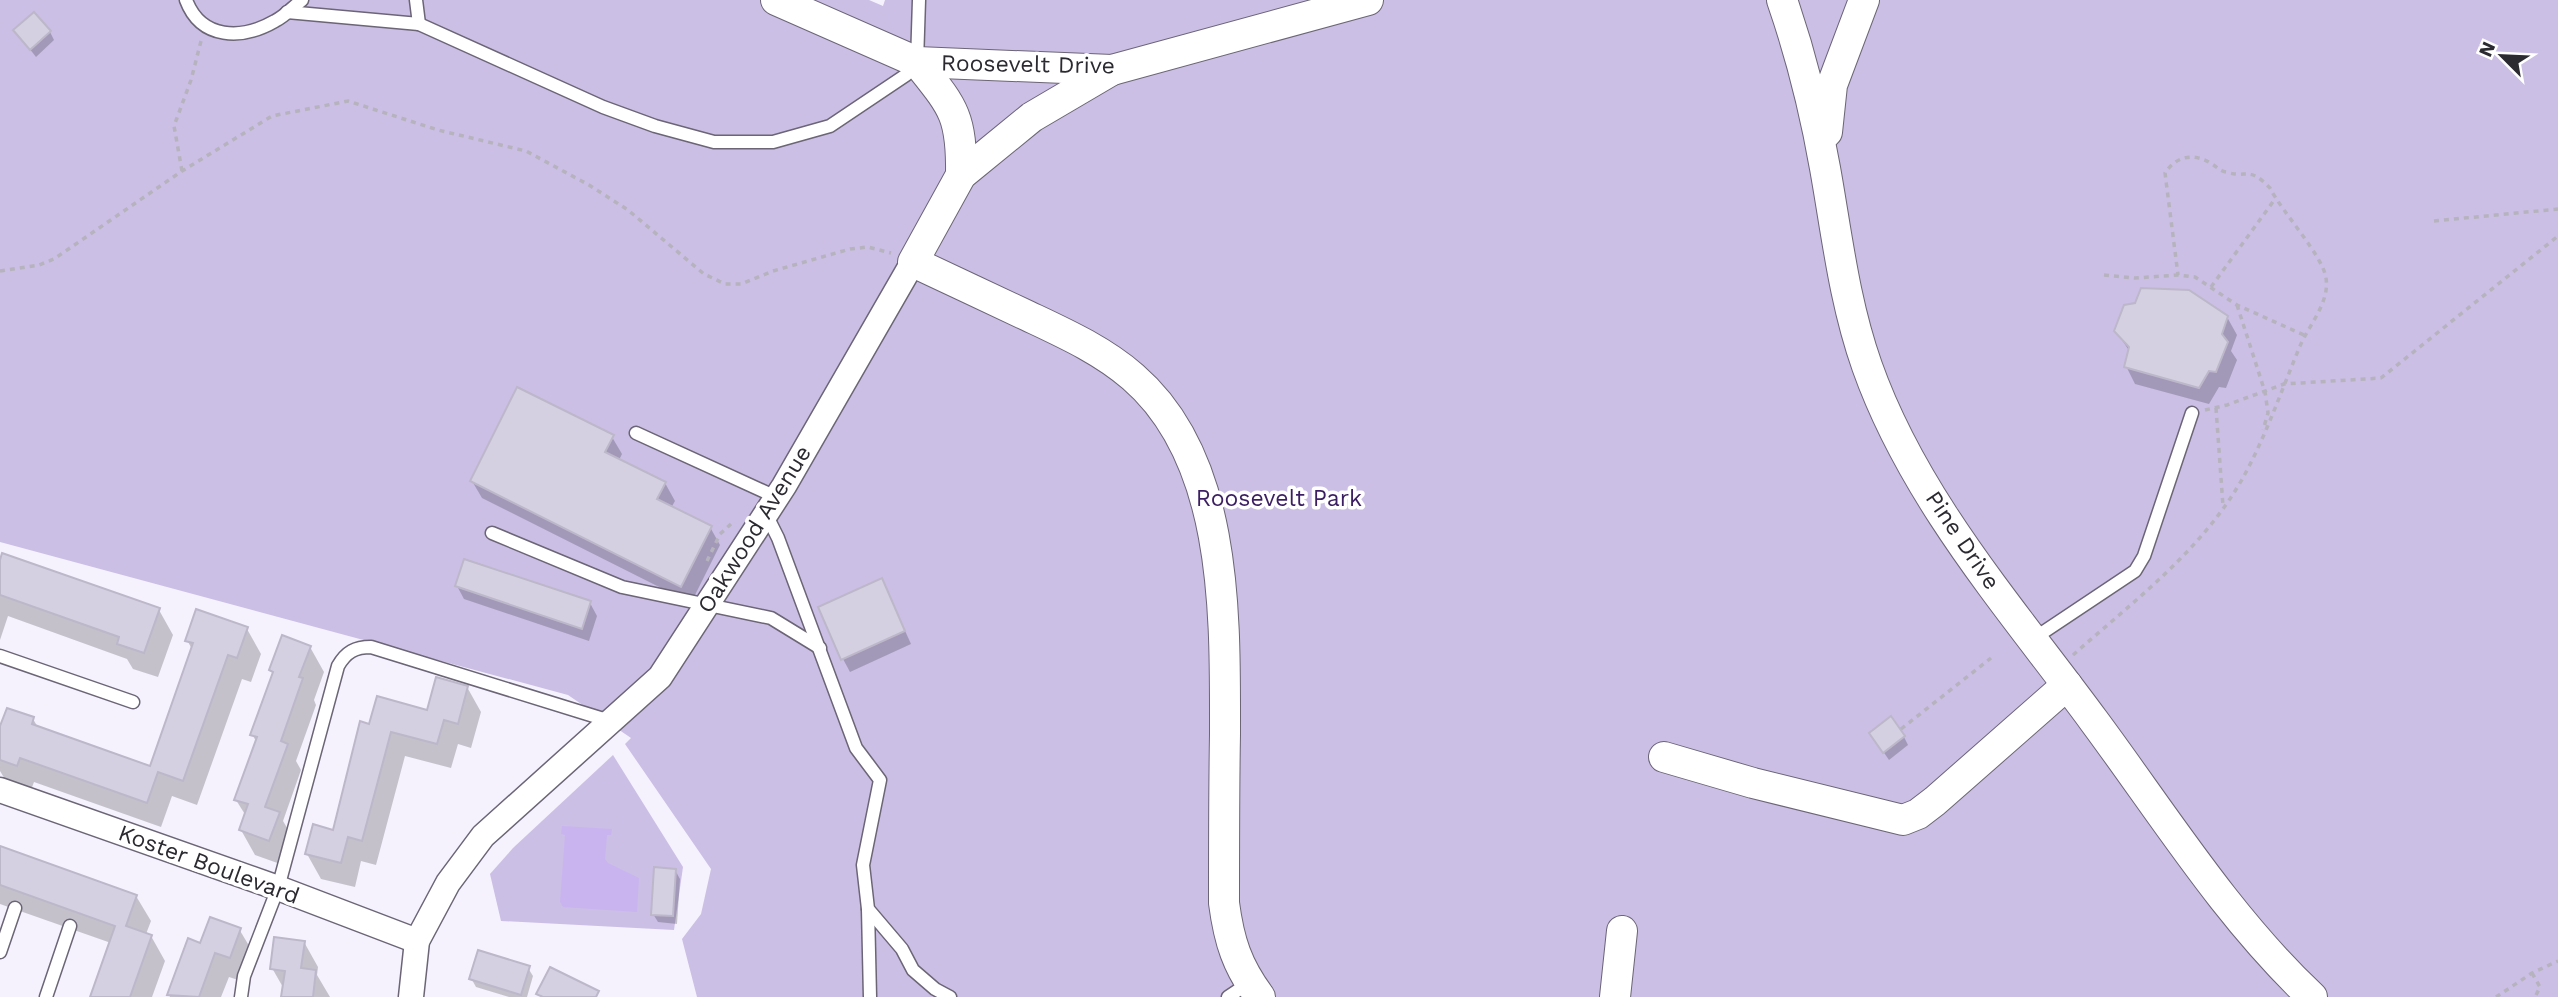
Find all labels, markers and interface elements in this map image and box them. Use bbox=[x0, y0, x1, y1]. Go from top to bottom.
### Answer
north arrow bbox=[2467, 21, 2537, 91]
text: N bbox=[2474, 38, 2500, 60]
street label: Roosevelt Drive bbox=[941, 49, 1115, 80]
street label: Oakwood Avenue bbox=[692, 441, 817, 618]
park label: Roosevelt Park bbox=[1196, 485, 1362, 512]
street label: Pine Drive bbox=[1920, 486, 2005, 595]
street label: Koster Boulevard bbox=[115, 819, 303, 910]

